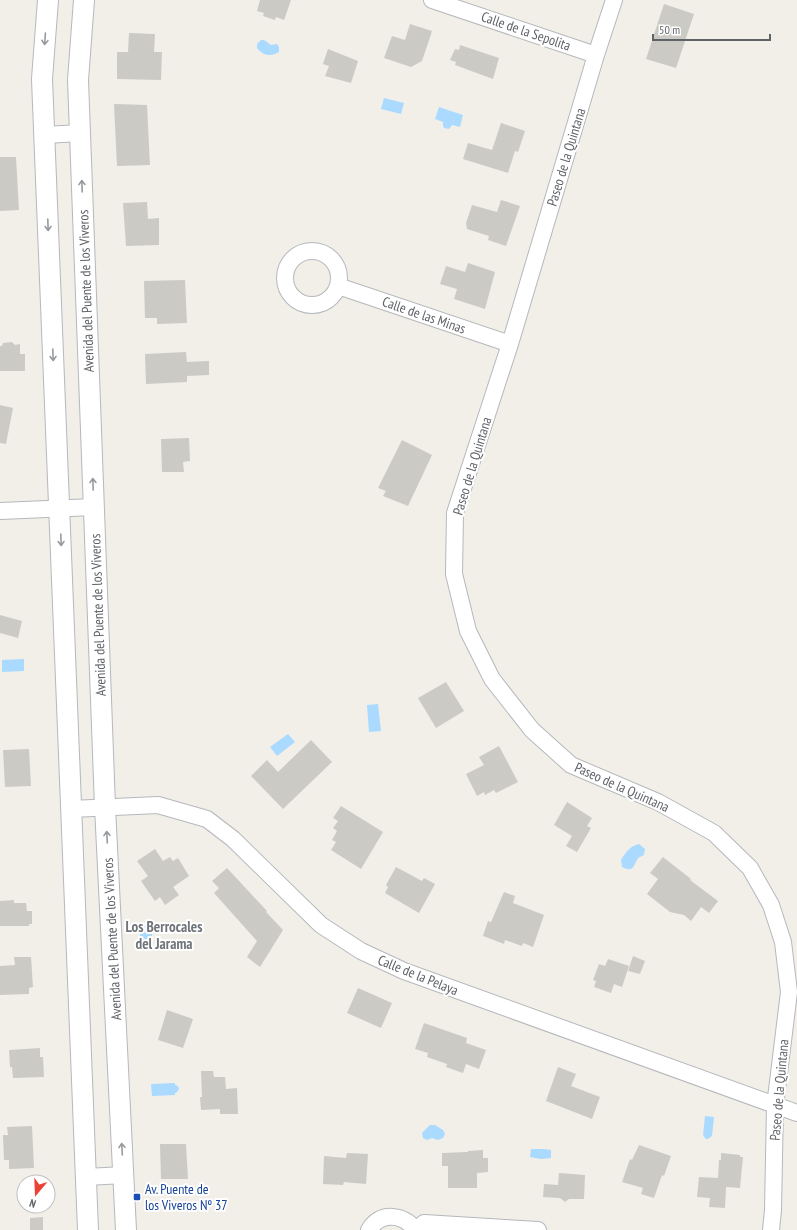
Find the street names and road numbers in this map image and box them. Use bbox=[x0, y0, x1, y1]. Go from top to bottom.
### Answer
street label: Calle de la Sepolita bbox=[479, 7, 573, 55]
street label: Paseo de la Quintana bbox=[543, 106, 589, 208]
street label: Avenida del Puente de los Viveros bbox=[74, 209, 98, 373]
street label: Calle de las Minas bbox=[380, 292, 468, 338]
street label: Paseo de la Quintana bbox=[449, 415, 495, 517]
street label: Avenida del Puente de los Viveros bbox=[86, 533, 110, 697]
street label: Paseo de la Quintana bbox=[572, 758, 672, 816]
street label: Avenida del Puente de los Viveros bbox=[99, 857, 125, 1021]
street label: Calle de la Pelaya bbox=[375, 951, 461, 999]
street label: Paseo de la Quintana bbox=[766, 1039, 792, 1141]

